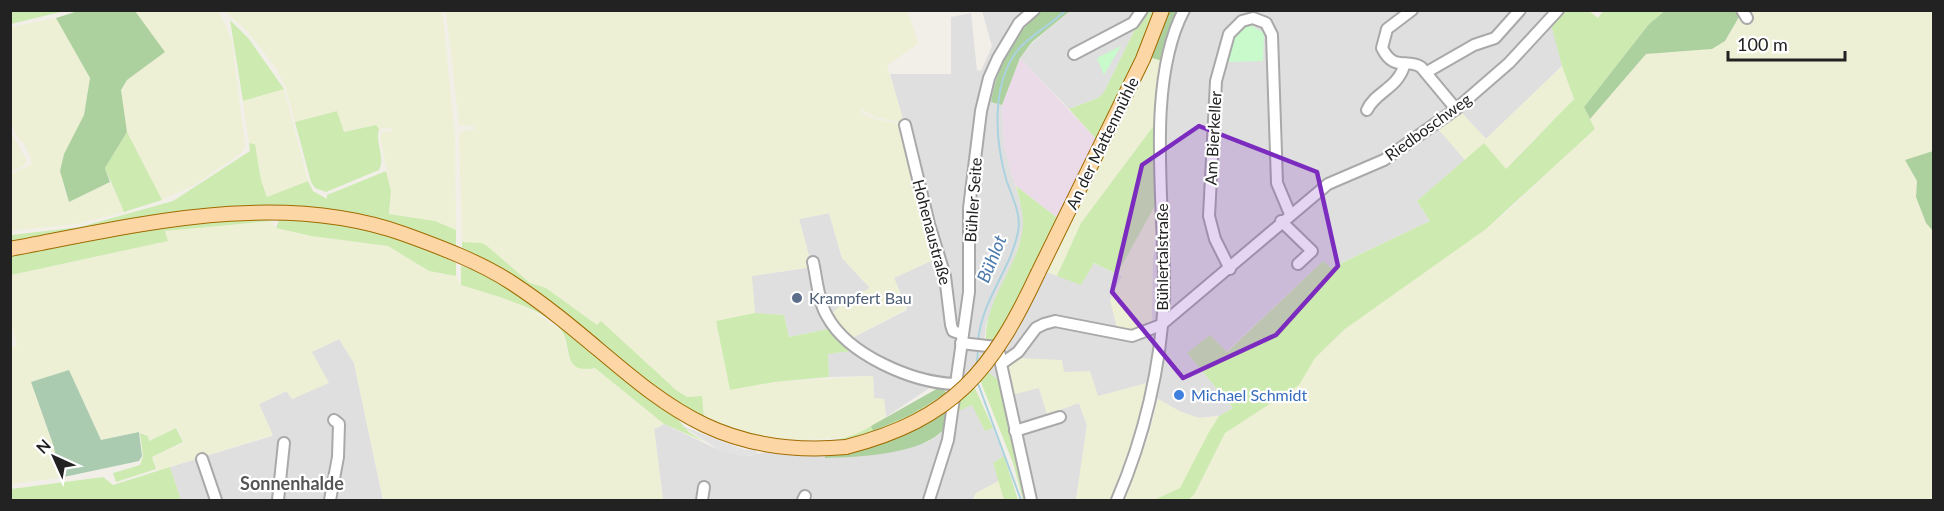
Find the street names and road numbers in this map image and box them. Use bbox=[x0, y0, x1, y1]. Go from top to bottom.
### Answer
street label: An der Mattenmühle bbox=[1061, 74, 1142, 212]
street label: Riedboschweg bbox=[1381, 89, 1474, 164]
street label: Am Bierkeller bbox=[1201, 90, 1224, 186]
street label: Bühler Seite bbox=[960, 157, 985, 243]
street label: Hohenaustraße bbox=[909, 177, 956, 287]
street label: Bühlertalstraße bbox=[1152, 203, 1171, 311]

